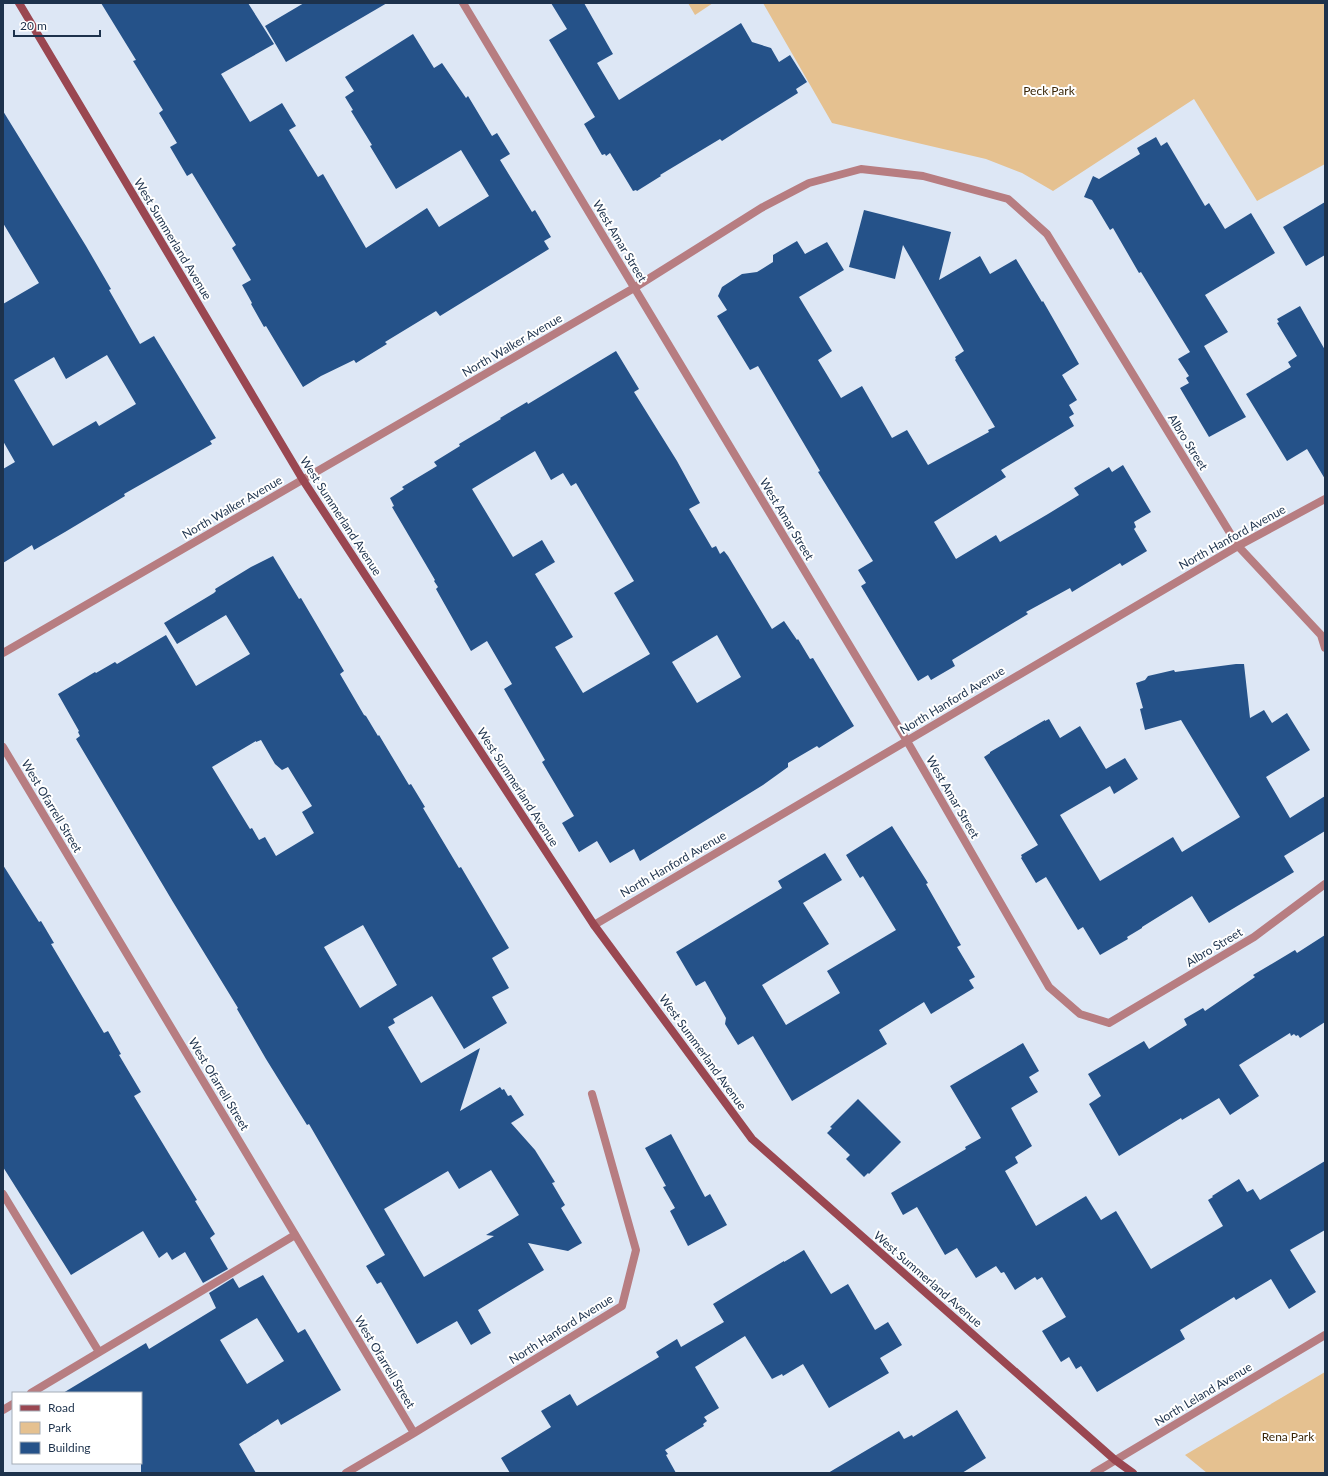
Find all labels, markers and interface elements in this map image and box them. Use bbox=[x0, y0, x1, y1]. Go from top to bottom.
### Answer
scale bar bbox=[14, 12, 100, 38]
text: 20 m bbox=[20, 18, 47, 33]
park label: Peck Park bbox=[1023, 83, 1076, 98]
street label: West Summerland Avenue bbox=[131, 176, 215, 302]
street label: West Amar Street bbox=[590, 197, 651, 285]
street label: North Walker Avenue bbox=[459, 310, 565, 380]
street label: Albro Street bbox=[1165, 411, 1211, 473]
street label: West Summerland Avenue bbox=[297, 454, 385, 578]
street label: North Walker Avenue bbox=[179, 472, 285, 542]
street label: West Amar Street bbox=[757, 475, 818, 563]
street label: North Hanford Avenue bbox=[1176, 501, 1288, 573]
street label: North Hanford Avenue bbox=[897, 663, 1007, 737]
street label: West Summerland Avenue bbox=[474, 725, 562, 849]
street label: West Amar Street bbox=[923, 753, 983, 842]
street label: West Ofarrell Street bbox=[18, 757, 86, 856]
street label: North Hanford Avenue bbox=[617, 828, 729, 900]
street label: Albro Street bbox=[1183, 924, 1246, 970]
street label: West Summerland Avenue bbox=[656, 991, 750, 1113]
street label: West Ofarrell Street bbox=[185, 1035, 253, 1134]
street label: West Summerland Avenue bbox=[871, 1228, 985, 1330]
street label: North Hanford Avenue bbox=[506, 1291, 616, 1367]
street label: West Ofarrell Street bbox=[351, 1313, 419, 1412]
street label: North Leland Avenue bbox=[1152, 1359, 1254, 1429]
legend bbox=[12, 1392, 142, 1464]
text: Road bbox=[48, 1400, 75, 1415]
text: Park bbox=[48, 1420, 72, 1435]
park label: Rena Park bbox=[1262, 1429, 1315, 1444]
text: Building bbox=[48, 1440, 91, 1455]

